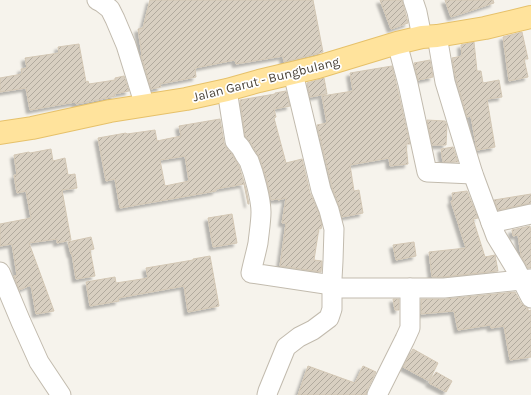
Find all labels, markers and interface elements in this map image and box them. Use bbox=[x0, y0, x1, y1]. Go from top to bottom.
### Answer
street label: Jalan Garut - Bungbulang bbox=[191, 53, 341, 104]

